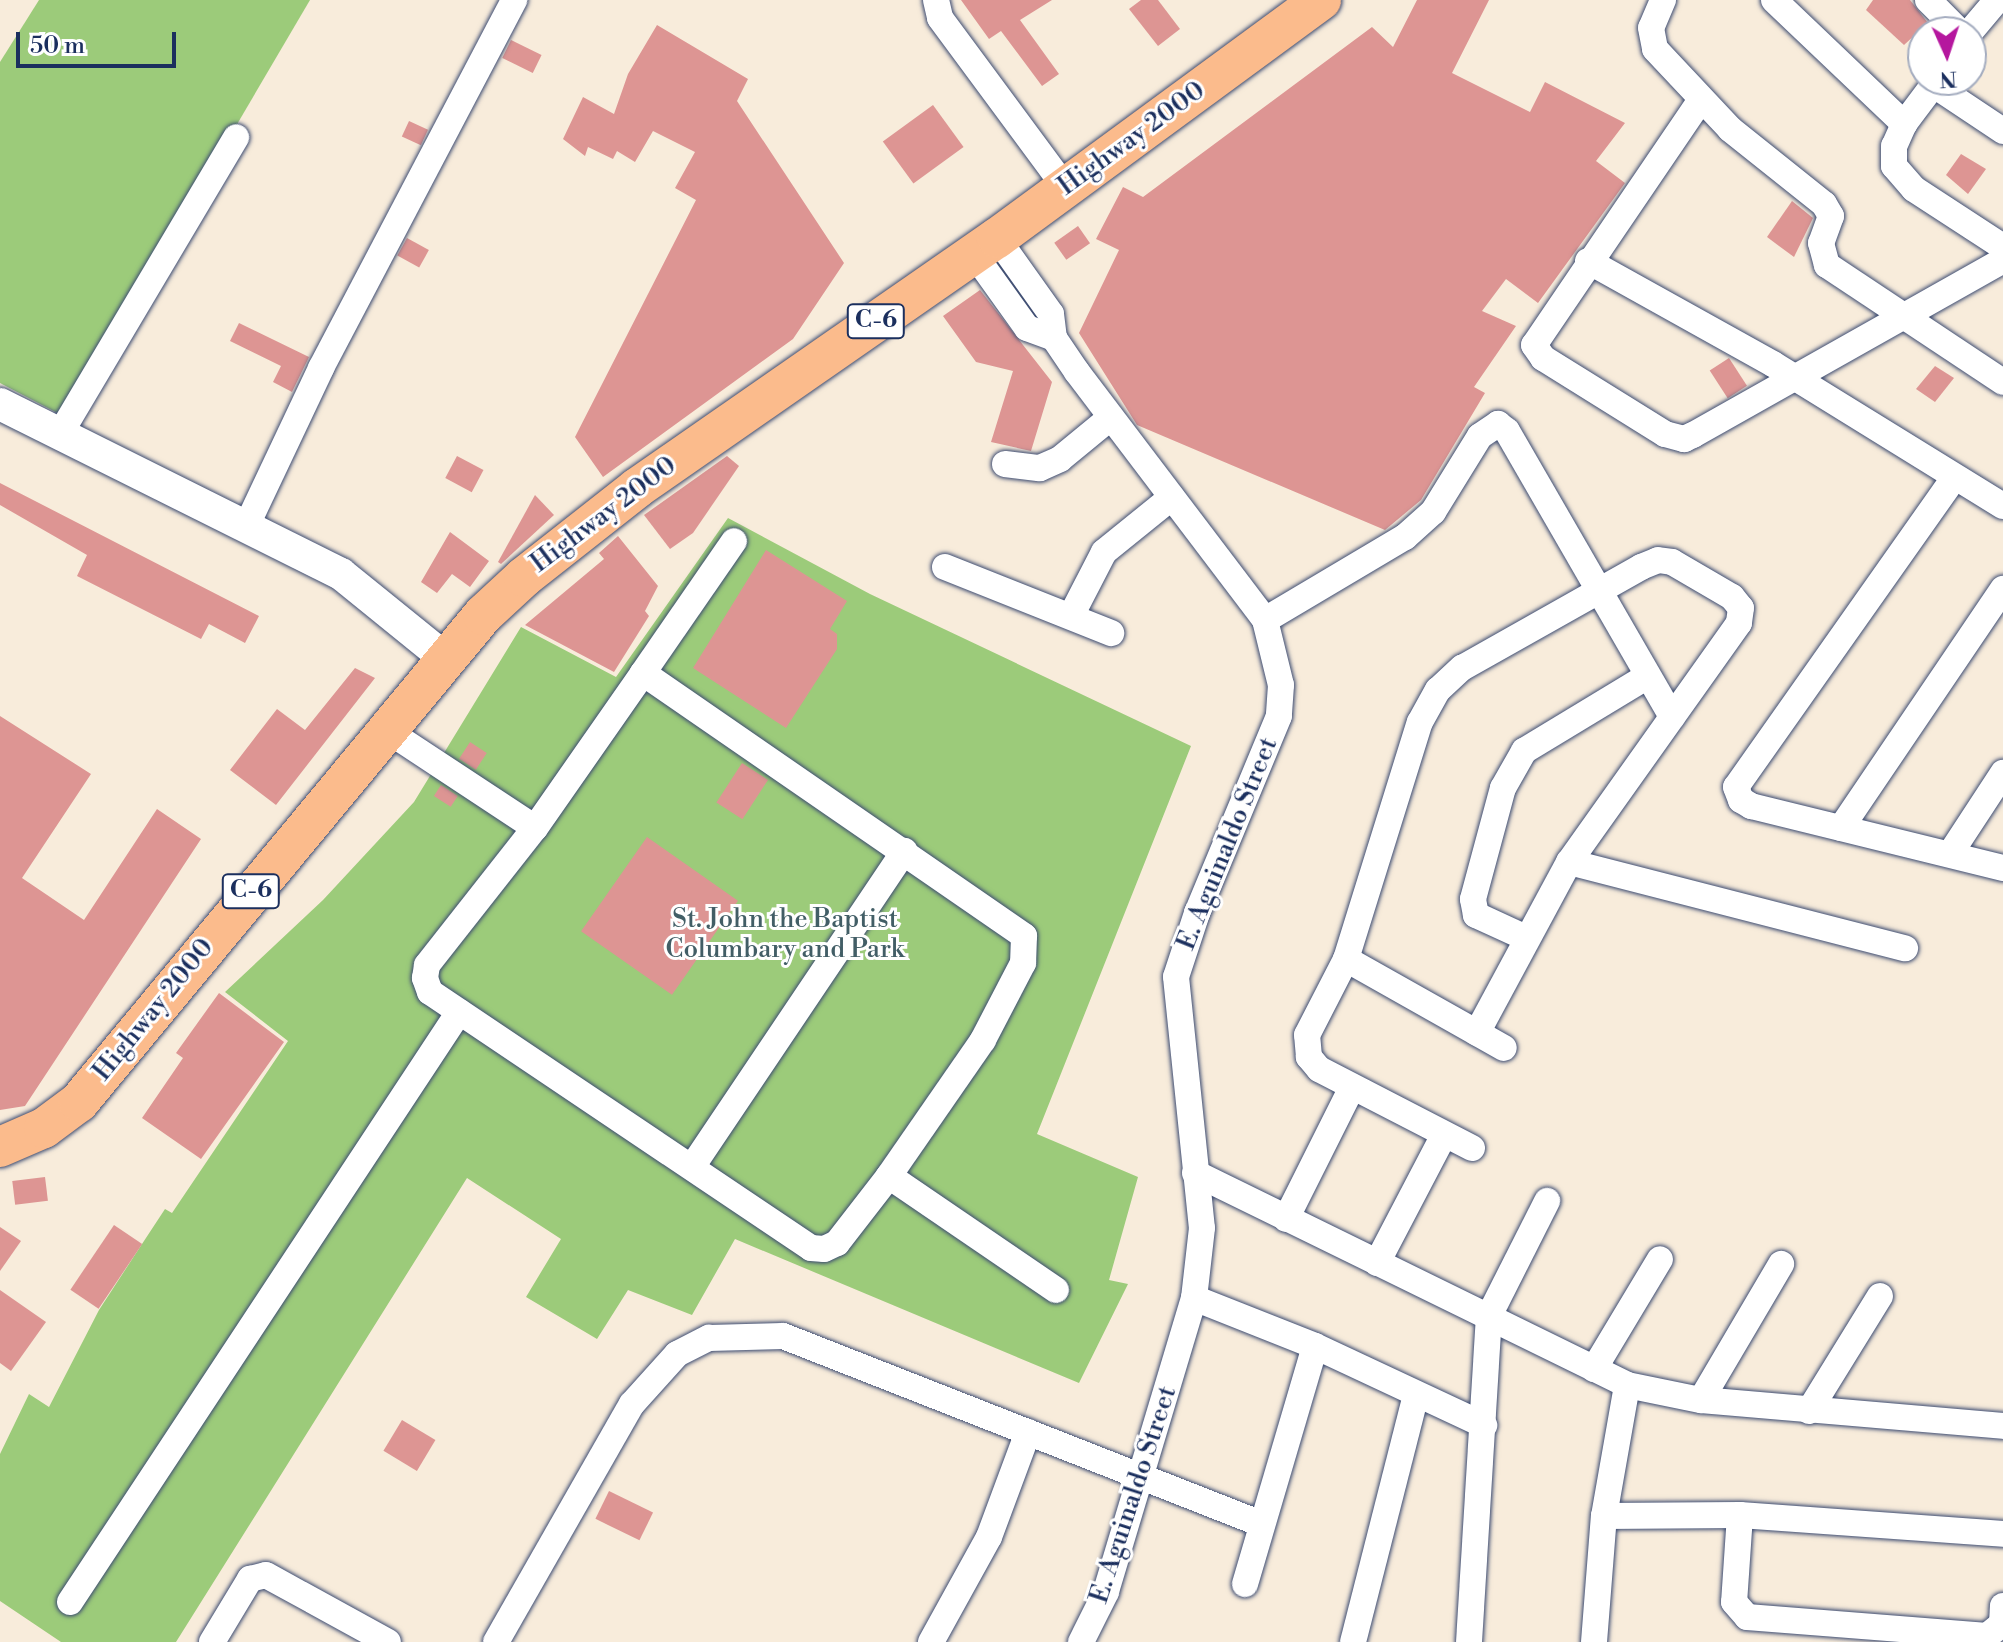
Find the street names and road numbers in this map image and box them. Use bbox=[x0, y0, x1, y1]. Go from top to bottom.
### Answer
street label: Highway 2000 bbox=[1053, 75, 1211, 203]
road number: C-6 bbox=[846, 301, 906, 341]
street label: Highway 2000 bbox=[525, 450, 683, 580]
street label: E. Aguinaldo Street bbox=[1171, 733, 1285, 955]
road number: C-6 bbox=[221, 871, 281, 911]
street label: Highway 2000 bbox=[87, 933, 221, 1087]
street label: E. Aguinaldo Street bbox=[1084, 1383, 1184, 1607]

